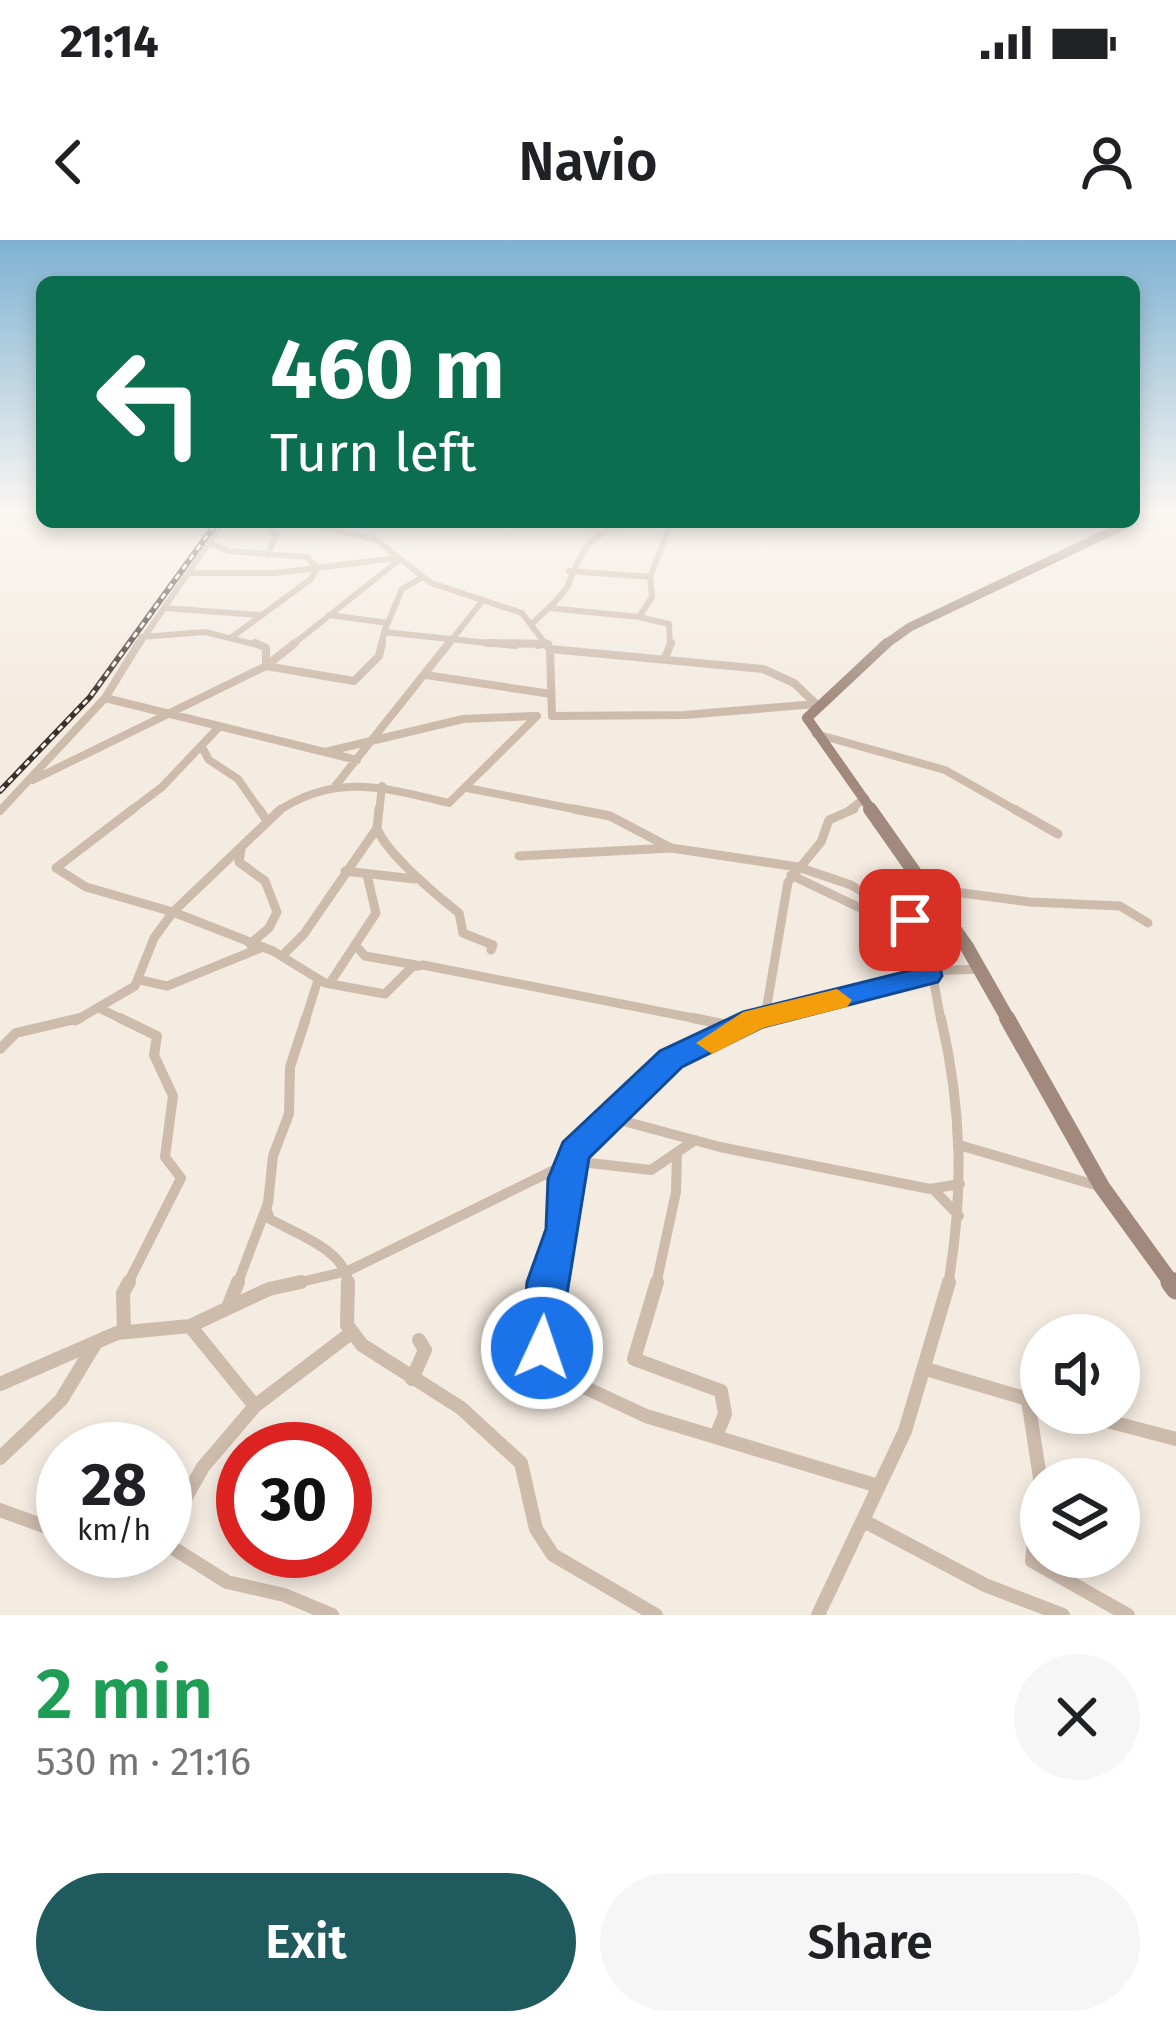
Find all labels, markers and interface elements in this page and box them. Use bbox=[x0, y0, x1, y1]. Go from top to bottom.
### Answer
text: 21:14 bbox=[60, 15, 159, 69]
icon: back bbox=[36, 129, 102, 195]
icon: person bbox=[1074, 129, 1140, 195]
text: Navio bbox=[519, 130, 658, 194]
text: 460 m bbox=[270, 319, 505, 420]
icon: left bbox=[72, 324, 228, 480]
text: Turn left bbox=[270, 421, 477, 485]
pin bbox=[859, 869, 961, 971]
icon: arrive bbox=[877, 887, 943, 953]
position arrow bbox=[479, 1285, 605, 1411]
map controls bbox=[1020, 1314, 1140, 1578]
button: sound bbox=[1020, 1314, 1140, 1434]
speed limit sign: 30 bbox=[216, 1422, 372, 1578]
text: 28 bbox=[81, 1449, 147, 1521]
button: layers bbox=[1020, 1458, 1140, 1578]
text: km/h bbox=[77, 1512, 151, 1548]
text: 2 min bbox=[36, 1651, 213, 1737]
button: close bbox=[1014, 1654, 1140, 1780]
text: 530 m · 21:16 bbox=[36, 1739, 251, 1785]
button: Exit bbox=[36, 1873, 576, 2011]
button: Share bbox=[600, 1873, 1140, 2011]

